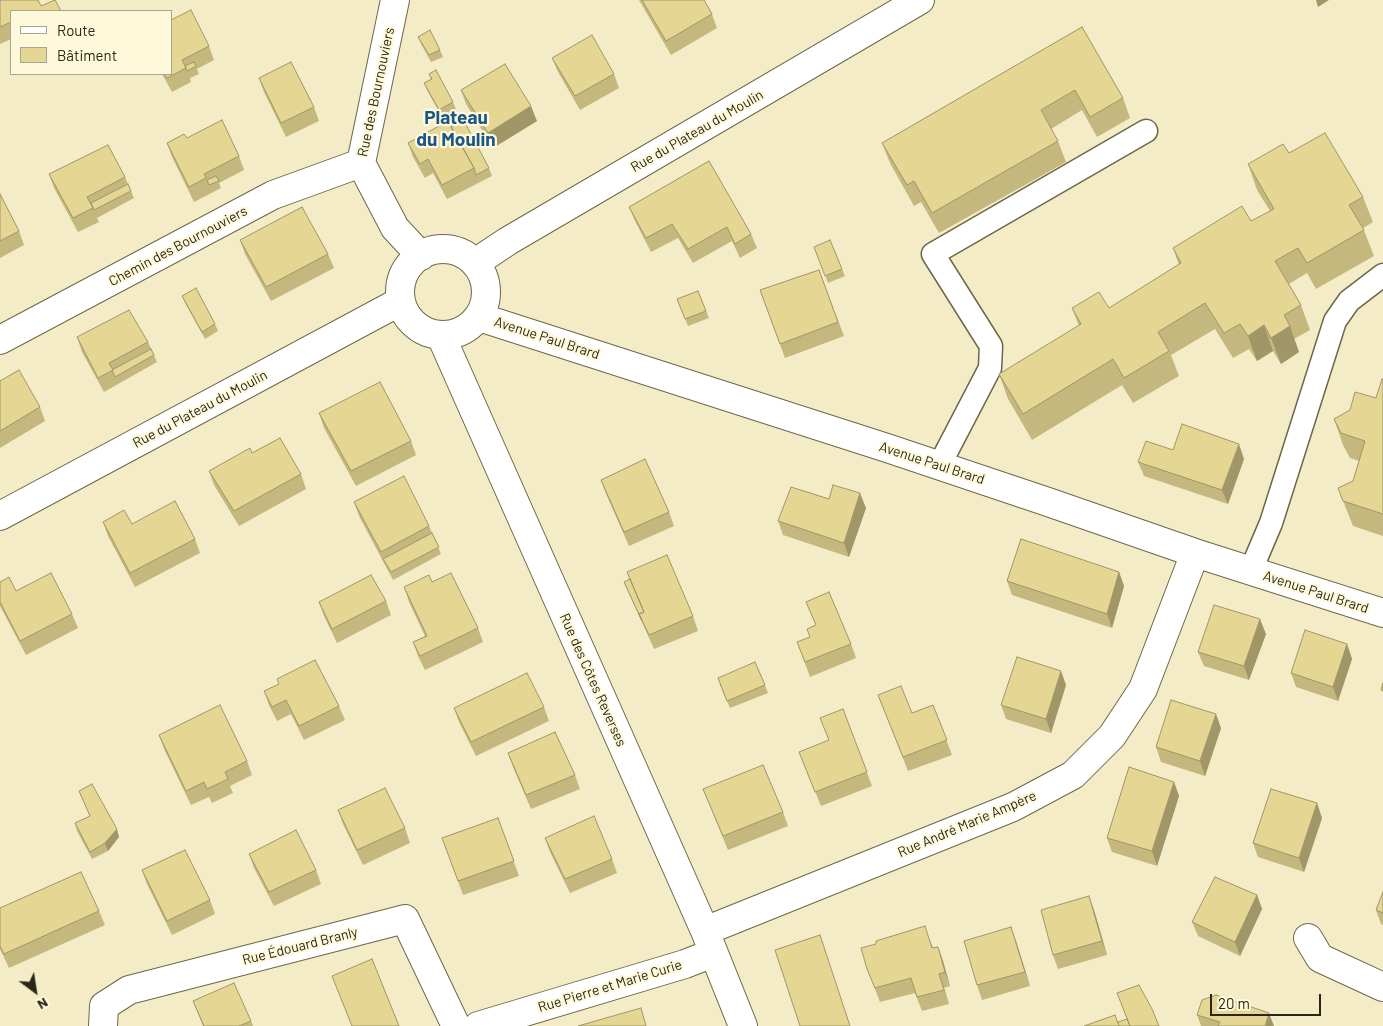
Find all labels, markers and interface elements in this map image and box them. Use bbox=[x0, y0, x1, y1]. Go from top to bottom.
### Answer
legend bbox=[10, 10, 172, 75]
text: Route bbox=[57, 21, 96, 39]
street label: Rue des Bournouviers bbox=[354, 26, 398, 158]
text: Bâtiment bbox=[57, 46, 117, 64]
street label: Rue du Plateau du Moulin bbox=[628, 86, 766, 176]
district label: Plateau du Moulin bbox=[416, 107, 496, 151]
street label: Chemin des Bournouviers bbox=[106, 202, 250, 290]
street label: Avenue Paul Brard bbox=[492, 313, 602, 363]
street label: Rue du Plateau du Moulin bbox=[130, 366, 270, 452]
street label: Avenue Paul Brard bbox=[877, 438, 987, 488]
street label: Avenue Paul Brard bbox=[1261, 567, 1371, 617]
street label: Rue des Côtes Reverses bbox=[556, 611, 630, 749]
street label: Rue André Marie Ampère bbox=[895, 787, 1039, 861]
street label: Rue Édouard Branly bbox=[241, 924, 359, 968]
street label: Rue Pierre et Marie Curie bbox=[536, 956, 684, 1016]
north arrow bbox=[10, 966, 60, 1016]
scale bar bbox=[1213, 984, 1324, 1016]
text: 20 m bbox=[1218, 994, 1250, 1012]
text: N bbox=[35, 995, 51, 1014]

